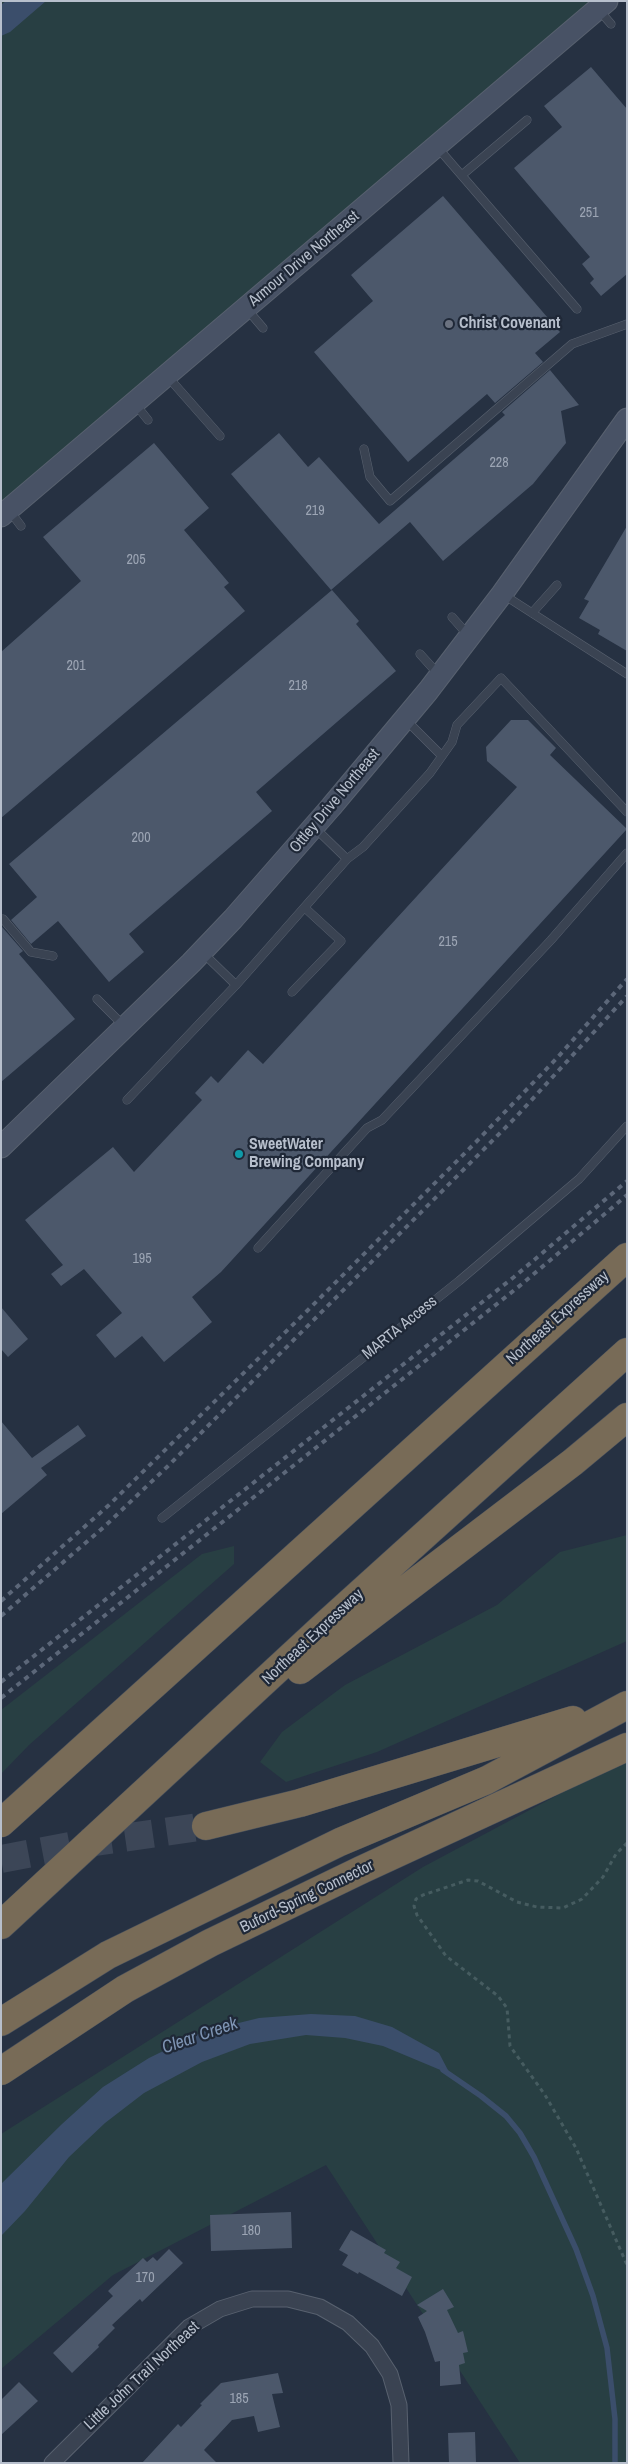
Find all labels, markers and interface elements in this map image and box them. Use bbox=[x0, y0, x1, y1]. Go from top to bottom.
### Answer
house number: 251 bbox=[579, 205, 599, 221]
street label: Armour Drive Northeast bbox=[245, 207, 363, 311]
place label: Christ Covenant bbox=[459, 314, 560, 334]
marker: Christ Covenant bbox=[443, 318, 455, 330]
house number: 228 bbox=[489, 455, 509, 471]
house number: 219 bbox=[305, 503, 325, 519]
house number: 205 bbox=[126, 552, 146, 568]
house number: 201 bbox=[66, 658, 86, 674]
house number: 218 bbox=[288, 678, 308, 694]
street label: Ottley Drive Northeast bbox=[286, 745, 384, 857]
house number: 200 bbox=[131, 830, 151, 846]
house number: 215 bbox=[438, 934, 458, 950]
place label: SweetWater Brewing Company bbox=[249, 1135, 364, 1173]
marker: SweetWater Brewing Company bbox=[233, 1148, 245, 1160]
house number: 195 bbox=[132, 1251, 152, 1267]
street label: Northeast Expressway bbox=[503, 1267, 613, 1369]
street label: MARTA Access bbox=[359, 1292, 441, 1364]
street label: Northeast Expressway bbox=[258, 1585, 368, 1689]
street label: Buford-Spring Connector bbox=[237, 1856, 377, 1938]
water label: Clear Creek bbox=[159, 2013, 241, 2059]
house number: 180 bbox=[241, 2223, 261, 2239]
house number: 170 bbox=[135, 2270, 155, 2286]
street label: Little John Trail Northeast bbox=[80, 2318, 204, 2434]
house number: 185 bbox=[229, 2391, 249, 2407]

